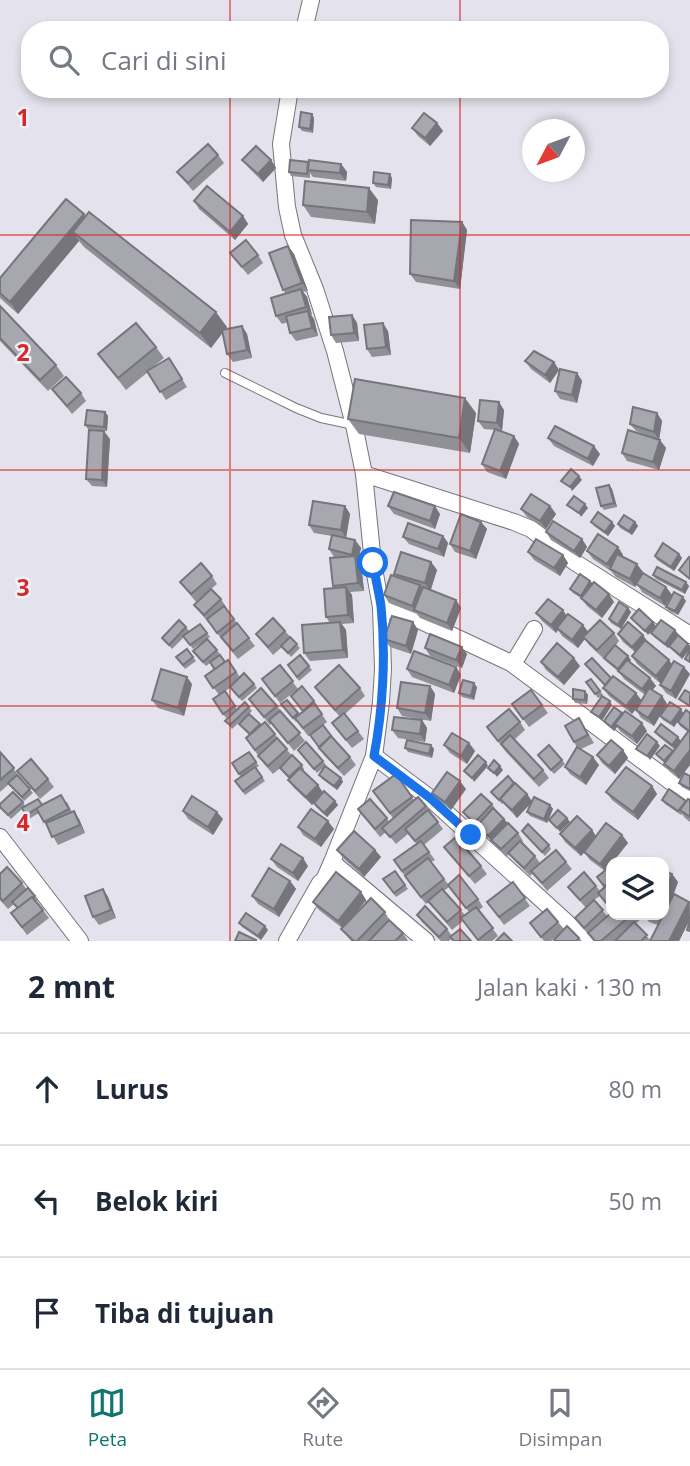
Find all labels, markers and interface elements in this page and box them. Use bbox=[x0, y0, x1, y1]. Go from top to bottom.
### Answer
search box bbox=[21, 21, 669, 98]
icon: search bbox=[45, 41, 83, 79]
text: Cari di sini bbox=[101, 42, 226, 78]
text: 1 bbox=[16, 101, 30, 133]
north arrow bbox=[522, 119, 585, 182]
text: 2 bbox=[16, 336, 30, 368]
route start bbox=[357, 547, 388, 578]
text: 3 bbox=[16, 571, 30, 603]
text: 4 bbox=[16, 806, 30, 838]
route end bbox=[455, 819, 486, 850]
map controls bbox=[606, 857, 669, 920]
button: layers bbox=[606, 857, 669, 920]
text: 2 mnt bbox=[28, 966, 115, 1007]
text: Jalan kaki · 130 m bbox=[477, 971, 662, 1003]
icon: ahead bbox=[28, 1070, 66, 1108]
text: Lurus bbox=[95, 1071, 169, 1107]
text: 80 m bbox=[608, 1073, 662, 1105]
icon: left bbox=[28, 1182, 66, 1220]
text: Belok kiri bbox=[95, 1183, 219, 1219]
text: 50 m bbox=[608, 1185, 662, 1217]
icon: arrive bbox=[28, 1294, 66, 1332]
text: Tiba di tujuan bbox=[95, 1295, 274, 1331]
tab: Peta bbox=[88, 1384, 127, 1452]
tab: Rute bbox=[302, 1384, 343, 1452]
tab: Disimpan bbox=[518, 1384, 602, 1452]

